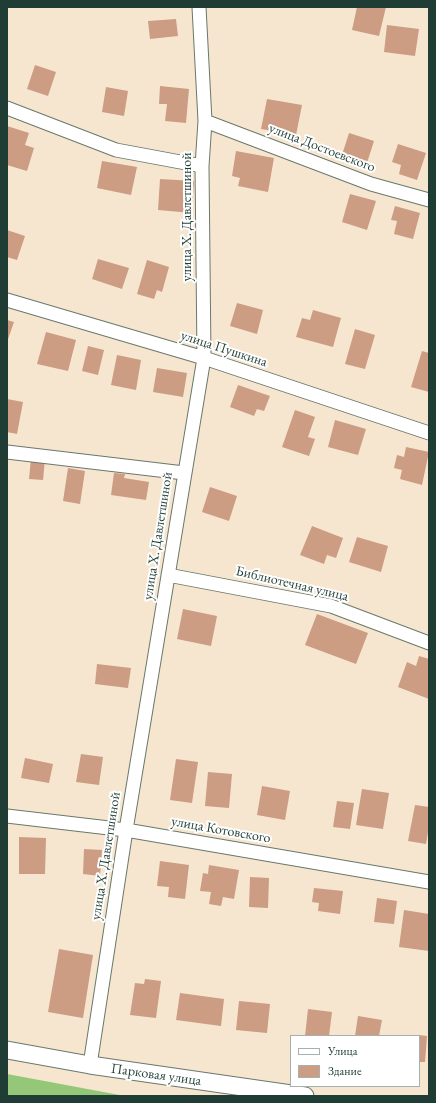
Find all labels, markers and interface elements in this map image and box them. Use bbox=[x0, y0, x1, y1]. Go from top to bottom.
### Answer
street label: улица Достоевского bbox=[266, 120, 378, 176]
street label: улица Х. Давлетшиной bbox=[179, 152, 195, 282]
street label: улица Пушкина bbox=[179, 327, 269, 371]
street label: улица Х. Давлетшиной bbox=[140, 471, 176, 601]
street label: Библиотечная улица bbox=[234, 563, 350, 605]
street label: улица Х. Давлетшиной bbox=[88, 791, 124, 921]
street label: улица Котовского bbox=[170, 813, 272, 847]
legend bbox=[290, 1035, 420, 1087]
text: Улица bbox=[328, 1043, 358, 1059]
street label: Парковая улица bbox=[110, 1060, 202, 1090]
text: Здание bbox=[328, 1063, 362, 1079]

